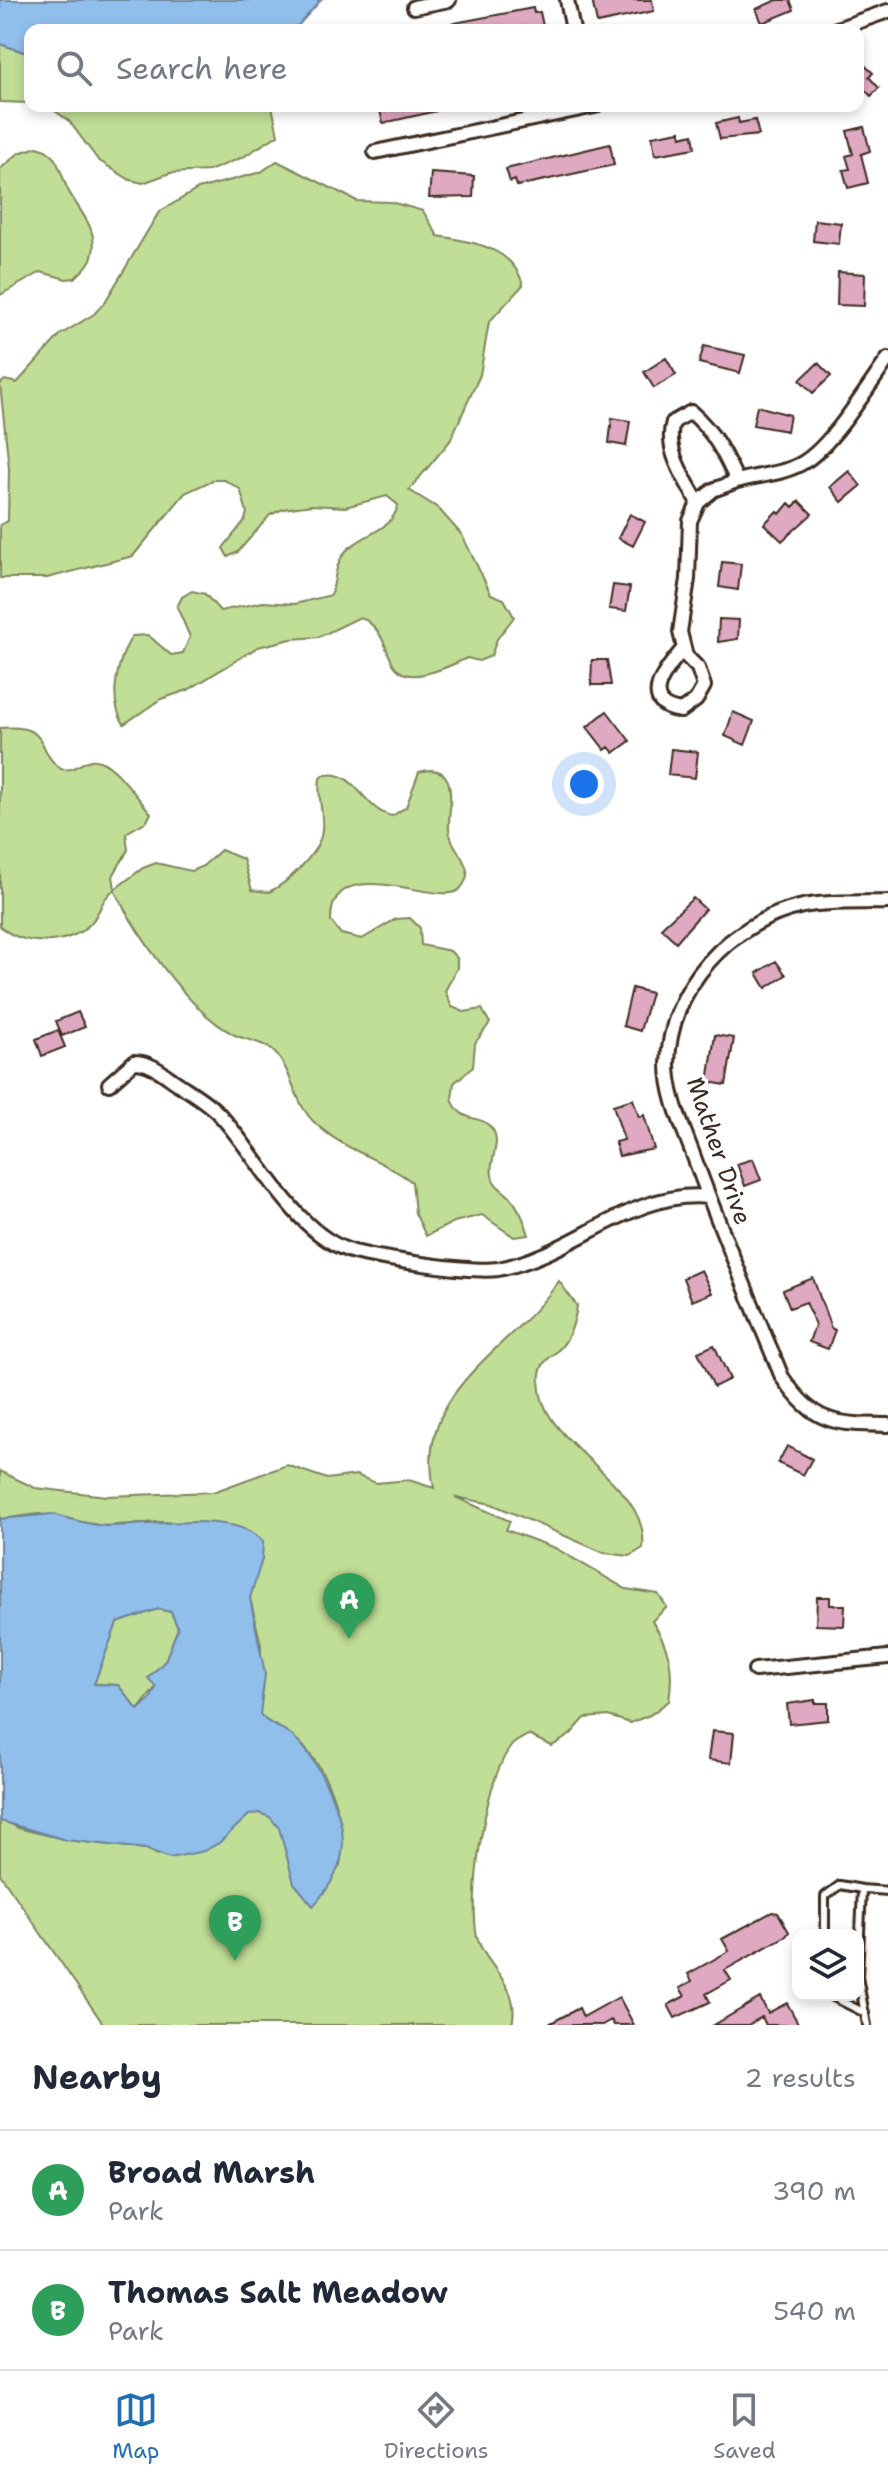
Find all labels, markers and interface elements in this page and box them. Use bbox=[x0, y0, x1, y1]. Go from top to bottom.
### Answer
search box bbox=[24, 24, 864, 112]
icon: search bbox=[52, 46, 96, 90]
text: Search here bbox=[116, 48, 287, 89]
your location bbox=[564, 764, 604, 804]
street label: Mather Drive bbox=[679, 1073, 759, 1229]
pin: A bbox=[323, 1573, 375, 1639]
pin: B bbox=[209, 1895, 261, 1961]
map controls bbox=[792, 1929, 864, 2001]
button: layers bbox=[792, 1929, 864, 2001]
text: Nearby bbox=[32, 2054, 162, 2100]
text: 2 results bbox=[744, 2060, 856, 2095]
text: Broad Marsh bbox=[108, 2152, 315, 2193]
text: A bbox=[48, 2173, 68, 2208]
text: 390 m bbox=[772, 2173, 856, 2208]
text: Park bbox=[108, 2193, 164, 2228]
text: Thomas Salt Meadow bbox=[108, 2272, 448, 2313]
text: B bbox=[50, 2293, 66, 2328]
text: 540 m bbox=[773, 2293, 856, 2328]
text: Park bbox=[108, 2313, 164, 2348]
tab: Map bbox=[112, 2388, 159, 2465]
tab: Directions bbox=[384, 2388, 489, 2465]
tab: Saved bbox=[713, 2388, 776, 2465]

